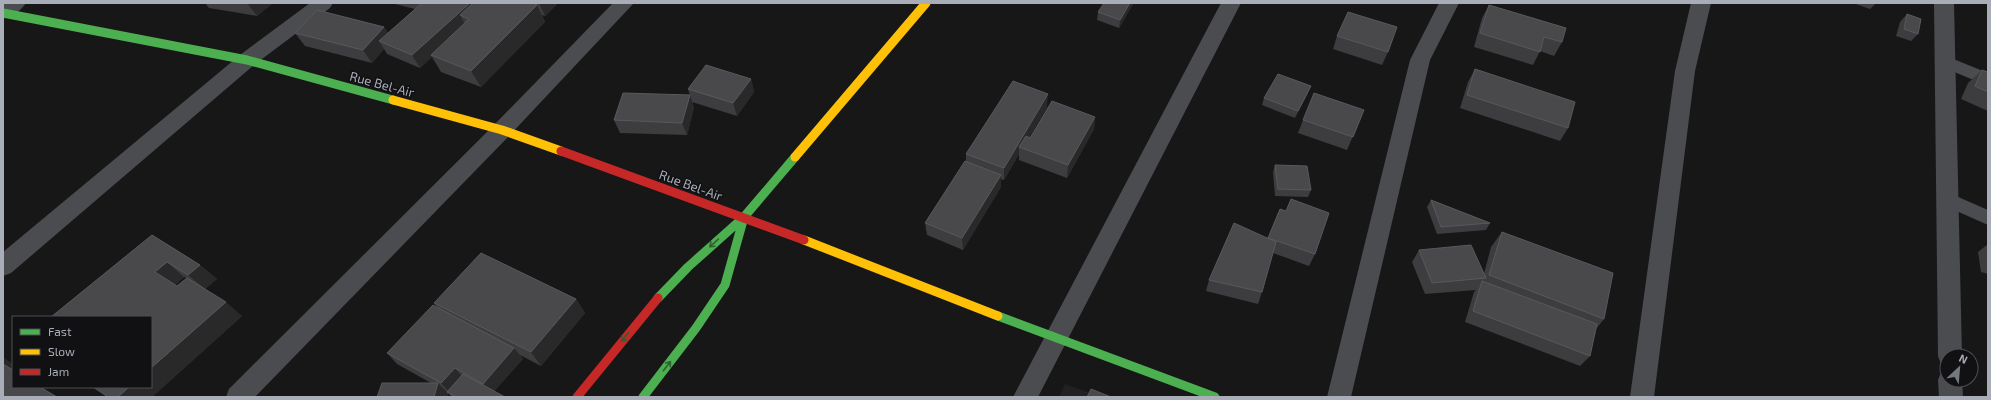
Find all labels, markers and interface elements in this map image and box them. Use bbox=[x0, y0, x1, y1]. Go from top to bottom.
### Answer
street label: Rue Bel-Air bbox=[348, 68, 416, 100]
street label: Rue Bel-Air bbox=[657, 166, 725, 204]
one-way arrow bbox=[709, 239, 720, 248]
legend bbox=[12, 316, 152, 388]
text: Fast bbox=[48, 324, 72, 338]
one-way arrow bbox=[621, 332, 630, 343]
text: Slow bbox=[48, 344, 75, 358]
north arrow bbox=[1939, 348, 1979, 388]
text: N bbox=[1957, 351, 1970, 366]
one-way arrow bbox=[662, 361, 671, 372]
text: Jam bbox=[48, 364, 69, 378]

